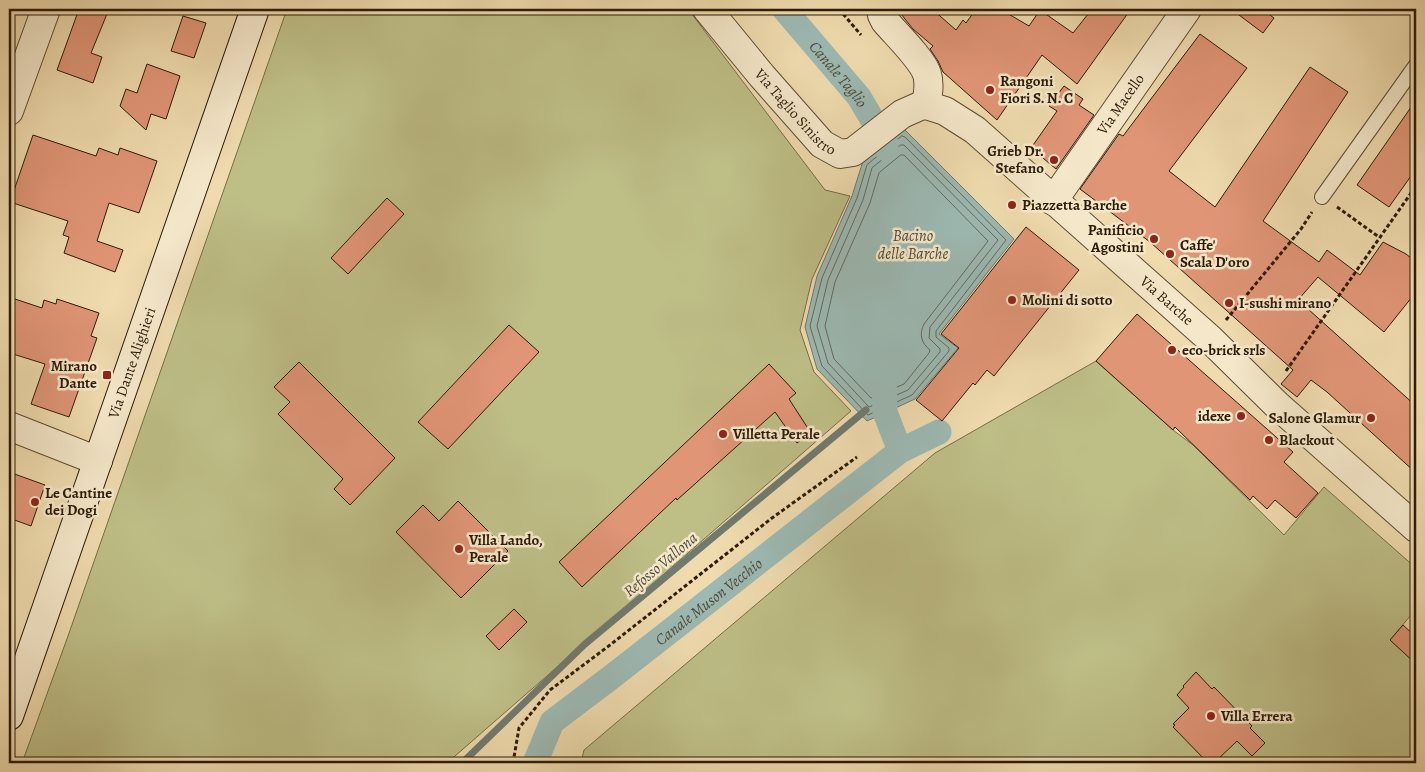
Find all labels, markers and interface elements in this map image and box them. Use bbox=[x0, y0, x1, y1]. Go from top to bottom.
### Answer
water label: Canale Taglio bbox=[804, 36, 873, 112]
street label: Via Taglio Sinistro bbox=[749, 64, 840, 160]
street label: Via Macello bbox=[1092, 70, 1149, 139]
place label: Rangoni Fiori S. N. C bbox=[1000, 71, 1073, 108]
marker: Rangoni Fiori S. N. C bbox=[984, 84, 996, 96]
place label: Grieb Dr. Stefano bbox=[987, 141, 1044, 178]
marker: Grieb Dr. Stefano bbox=[1048, 154, 1060, 166]
place label: Piazzetta Barche bbox=[1022, 195, 1127, 215]
marker: Piazzetta Barche bbox=[1006, 199, 1018, 211]
place label: Panificio Agostini bbox=[1088, 220, 1145, 257]
water label: Bacino delle Barche bbox=[878, 225, 948, 265]
marker: Panificio Agostini bbox=[1148, 233, 1160, 245]
place label: Caffe' Scala D'oro bbox=[1180, 235, 1250, 272]
marker: Caffe' Scala D'oro bbox=[1164, 248, 1176, 260]
street label: Via Barche bbox=[1135, 271, 1198, 330]
place label: Molini di sotto bbox=[1022, 290, 1113, 310]
place label: I-sushi mirano bbox=[1239, 293, 1332, 313]
marker: Molini di sotto bbox=[1006, 294, 1018, 306]
marker: I-sushi mirano bbox=[1223, 297, 1235, 309]
street label: Via Dante Alighieri bbox=[103, 305, 160, 422]
place label: eco-brick srls bbox=[1182, 340, 1265, 360]
marker: eco-brick srls bbox=[1166, 344, 1178, 356]
place label: Mirano Dante bbox=[51, 356, 97, 393]
marker: Mirano Dante bbox=[101, 369, 113, 381]
place label: idexe bbox=[1198, 406, 1231, 426]
place label: Salone Glamur bbox=[1268, 408, 1361, 428]
marker: idexe bbox=[1235, 410, 1247, 422]
marker: Salone Glamur bbox=[1365, 412, 1377, 424]
place label: Villetta Perale bbox=[732, 424, 820, 444]
marker: Villetta Perale bbox=[717, 428, 729, 440]
place label: Blackout bbox=[1279, 430, 1334, 450]
marker: Blackout bbox=[1263, 434, 1275, 446]
place label: Le Cantine dei Dogi bbox=[45, 483, 112, 520]
marker: Le Cantine dei Dogi bbox=[29, 496, 41, 508]
water label: Refosso Vallona bbox=[619, 527, 703, 602]
place label: Villa Lando, Perale bbox=[468, 530, 543, 567]
marker: Villa Lando, Perale bbox=[453, 543, 465, 555]
water label: Canale Muson Vecchio bbox=[651, 553, 767, 651]
place label: Villa Errera bbox=[1220, 706, 1294, 726]
marker: Villa Errera bbox=[1205, 710, 1217, 722]

